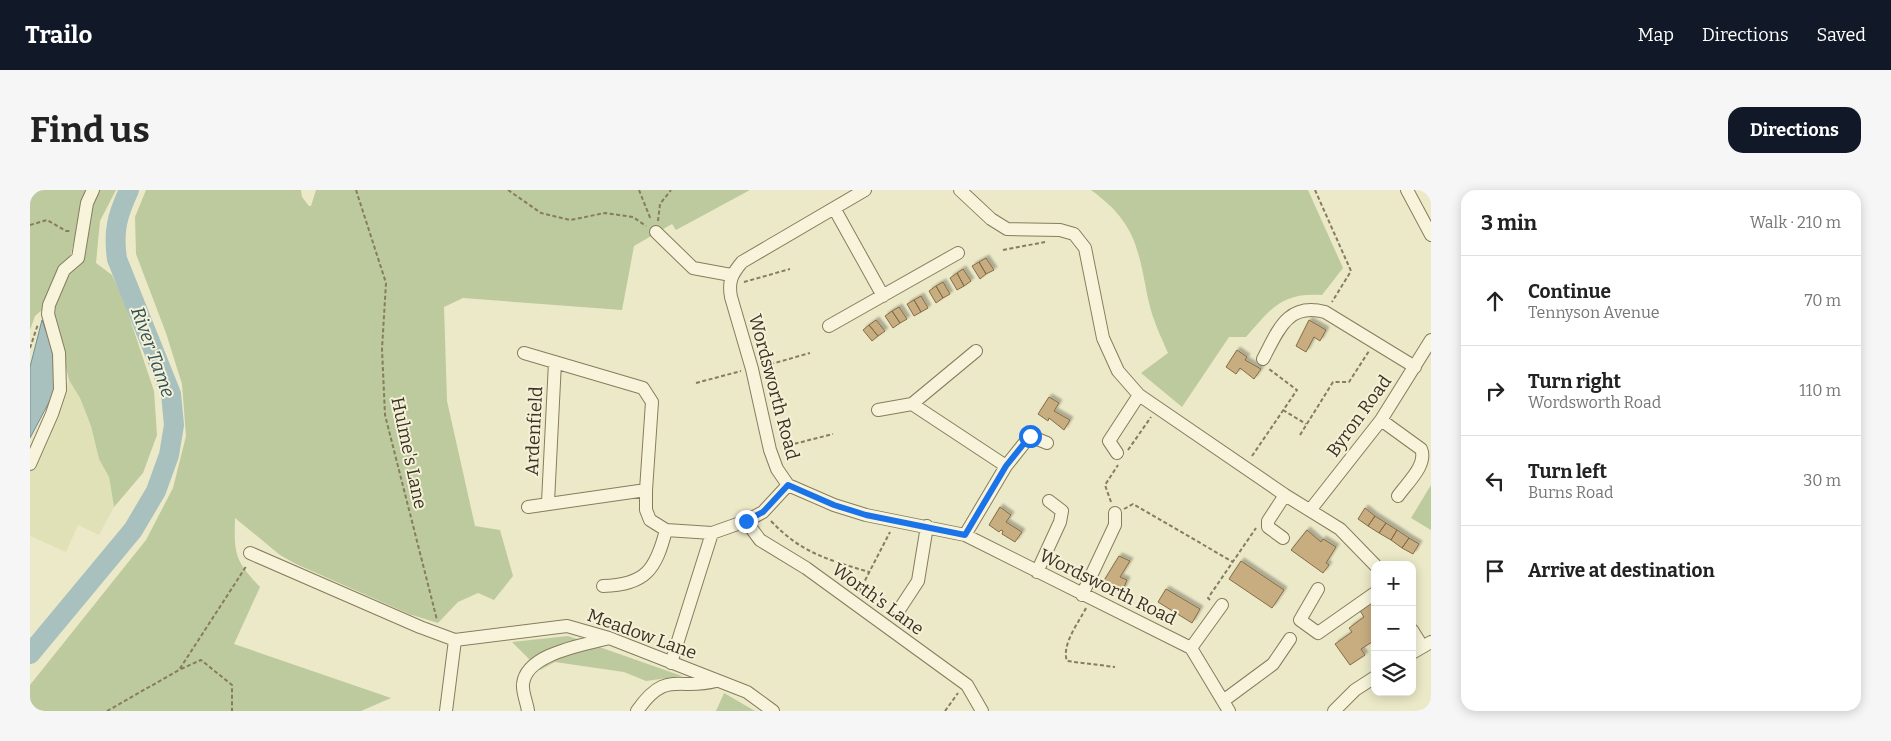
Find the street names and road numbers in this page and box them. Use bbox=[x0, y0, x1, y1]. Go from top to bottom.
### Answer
street label: Wordsworth Road bbox=[744, 312, 804, 463]
street label: Byron Road bbox=[1322, 371, 1396, 461]
street label: Ardenfield bbox=[521, 385, 547, 476]
street label: Hulme's Lane bbox=[386, 395, 432, 511]
street label: Wordsworth Road bbox=[1036, 544, 1180, 630]
street label: Worth's Lane bbox=[828, 558, 928, 640]
street label: Meadow Lane bbox=[584, 604, 700, 664]

